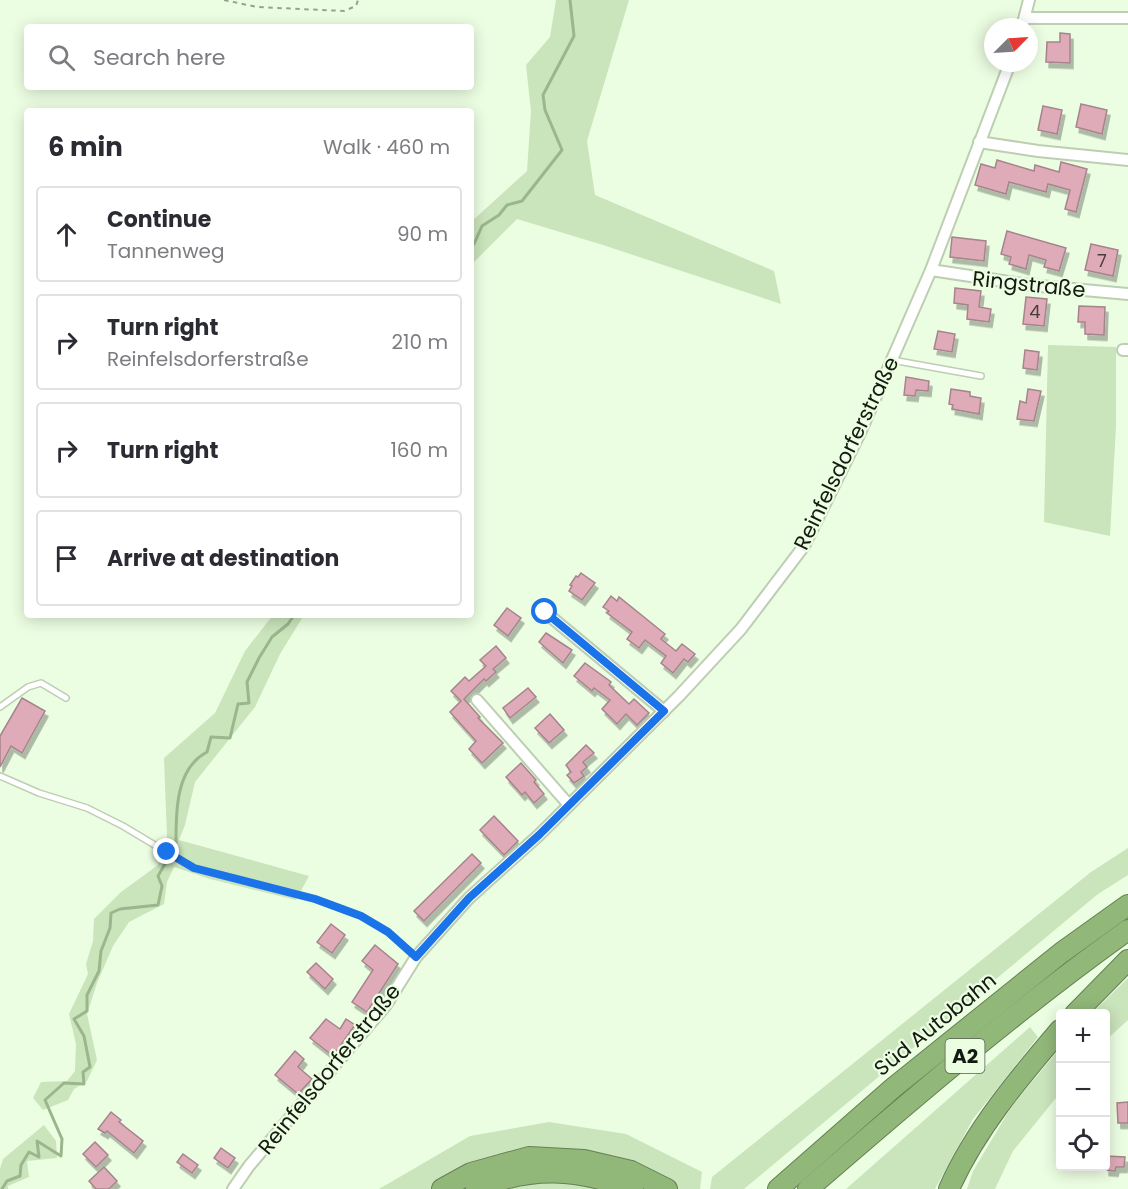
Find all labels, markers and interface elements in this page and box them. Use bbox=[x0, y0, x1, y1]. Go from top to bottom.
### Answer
north arrow bbox=[984, 18, 1038, 72]
search box bbox=[24, 24, 474, 90]
icon: search bbox=[45, 41, 78, 74]
text: Search here bbox=[93, 42, 226, 73]
text: 6 min bbox=[48, 129, 123, 165]
text: Walk · 460 m bbox=[323, 133, 450, 161]
text: Continue bbox=[107, 204, 211, 235]
icon: ahead bbox=[50, 218, 83, 251]
text: 90 m bbox=[397, 220, 448, 248]
text: Tannenweg bbox=[107, 237, 224, 265]
house number: 7 bbox=[1097, 248, 1107, 273]
street label: Ringstraße bbox=[971, 264, 1087, 304]
house number: 4 bbox=[1029, 299, 1041, 324]
text: Turn right bbox=[107, 312, 218, 343]
icon: right bbox=[50, 326, 83, 359]
text: 210 m bbox=[392, 328, 448, 356]
text: Reinfelsdorferstraße bbox=[107, 345, 309, 373]
street label: Reinfelsdorferstraße bbox=[787, 352, 905, 554]
icon: right bbox=[50, 434, 83, 467]
text: Turn right bbox=[107, 435, 218, 466]
text: 160 m bbox=[390, 436, 448, 464]
icon: arrive bbox=[50, 542, 83, 575]
text: Arrive at destination bbox=[107, 543, 339, 574]
route start bbox=[531, 598, 557, 624]
route end bbox=[153, 838, 179, 864]
street label: Süd Autobahn bbox=[868, 966, 1002, 1082]
street label: Reinfelsdorferstraße bbox=[251, 978, 407, 1160]
map controls bbox=[1056, 1009, 1110, 1171]
button: + bbox=[1056, 1009, 1110, 1063]
road number: A2 bbox=[946, 1039, 984, 1073]
button: − bbox=[1056, 1063, 1110, 1117]
button: locate bbox=[1056, 1117, 1110, 1171]

